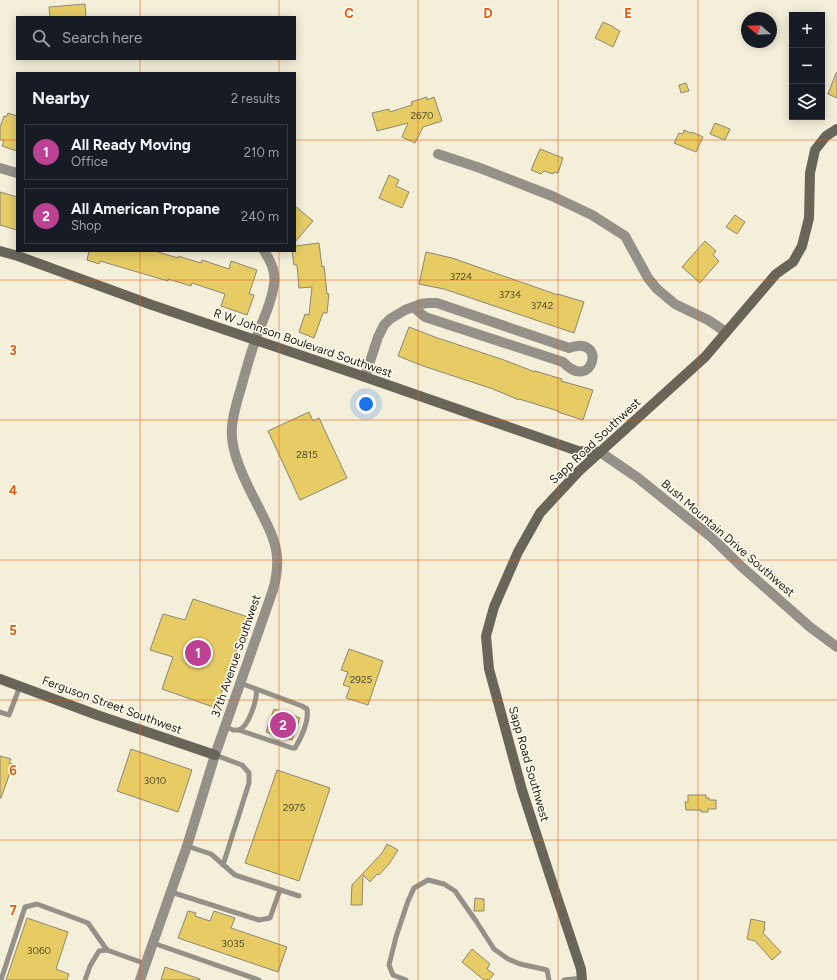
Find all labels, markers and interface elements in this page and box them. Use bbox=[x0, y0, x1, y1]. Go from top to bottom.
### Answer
text: C bbox=[344, 6, 354, 21]
text: D bbox=[483, 6, 493, 21]
text: E bbox=[624, 6, 632, 21]
north arrow bbox=[741, 12, 777, 48]
map controls bbox=[789, 12, 825, 120]
button: + bbox=[789, 12, 825, 48]
search box bbox=[16, 16, 296, 60]
icon: search bbox=[30, 27, 52, 49]
text: Search here bbox=[62, 29, 142, 47]
button: − bbox=[789, 48, 825, 84]
button: layers bbox=[789, 84, 825, 120]
text: Nearby bbox=[32, 88, 90, 108]
text: 2 results bbox=[231, 91, 280, 106]
house number: 2670 bbox=[410, 109, 434, 122]
text: All Ready Moving bbox=[71, 136, 191, 154]
text: 1 bbox=[43, 145, 49, 160]
text: 210 m bbox=[244, 145, 279, 160]
text: Office bbox=[71, 154, 108, 169]
text: All American Propane bbox=[71, 200, 220, 218]
text: 2 bbox=[42, 209, 50, 224]
text: 240 m bbox=[241, 209, 279, 224]
text: Shop bbox=[71, 218, 101, 233]
house number: 3724 bbox=[450, 270, 472, 283]
house number: 3734 bbox=[499, 288, 521, 301]
house number: 3742 bbox=[531, 299, 553, 312]
street label: R W Johnson Boulevard Southwest bbox=[212, 306, 395, 380]
text: 3 bbox=[9, 343, 17, 358]
your location bbox=[356, 394, 376, 414]
street label: Sapp Road Southwest bbox=[547, 395, 644, 487]
house number: 2815 bbox=[296, 448, 318, 461]
street label: Bush Mountain Drive Southwest bbox=[659, 476, 798, 600]
text: 4 bbox=[9, 483, 17, 498]
street label: 37th Avenue Southwest bbox=[208, 592, 264, 719]
text: 5 bbox=[9, 623, 17, 638]
pin: 1 bbox=[185, 638, 211, 668]
street label: Ferguson Street Southwest bbox=[40, 673, 184, 737]
house number: 2925 bbox=[350, 673, 373, 686]
street label: Sapp Road Southwest bbox=[506, 705, 552, 824]
pin: 2 bbox=[270, 710, 296, 740]
text: 6 bbox=[9, 763, 17, 778]
house number: 3010 bbox=[144, 774, 166, 787]
house number: 2975 bbox=[283, 801, 305, 814]
text: 7 bbox=[9, 903, 17, 918]
house number: 3035 bbox=[221, 937, 245, 950]
house number: 3060 bbox=[27, 944, 51, 957]

